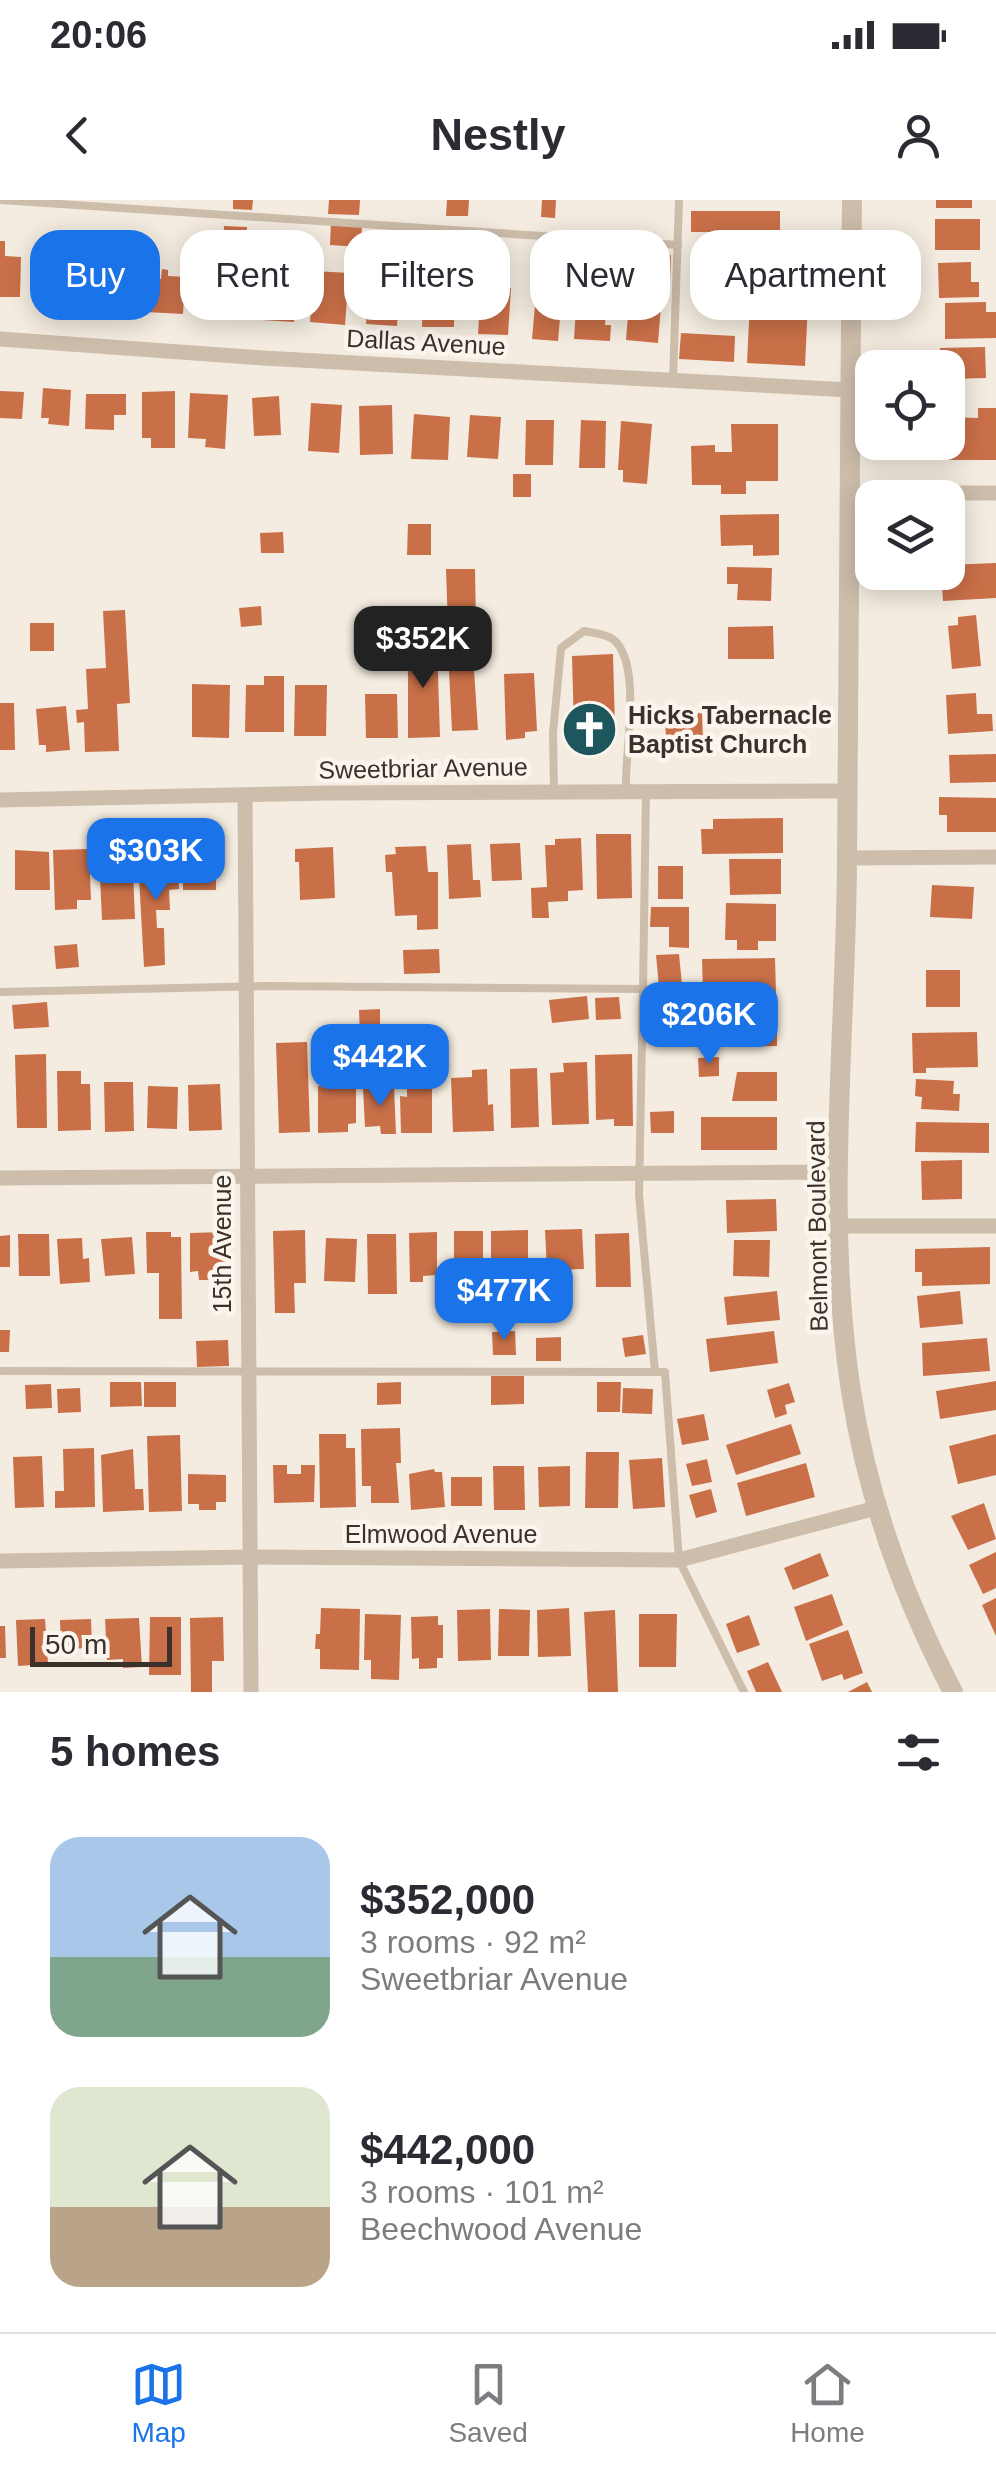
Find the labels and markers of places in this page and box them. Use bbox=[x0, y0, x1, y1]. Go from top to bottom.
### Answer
pin: $352K bbox=[353, 606, 493, 691]
church icon: Hicks Tabernacle Baptist Church bbox=[559, 699, 619, 759]
place label: Hicks Tabernacle Baptist Church bbox=[628, 701, 832, 758]
pin: $303K bbox=[86, 818, 226, 903]
pin: $206K bbox=[639, 982, 779, 1067]
pin: $442K bbox=[310, 1024, 450, 1109]
pin: $477K bbox=[434, 1258, 574, 1343]

